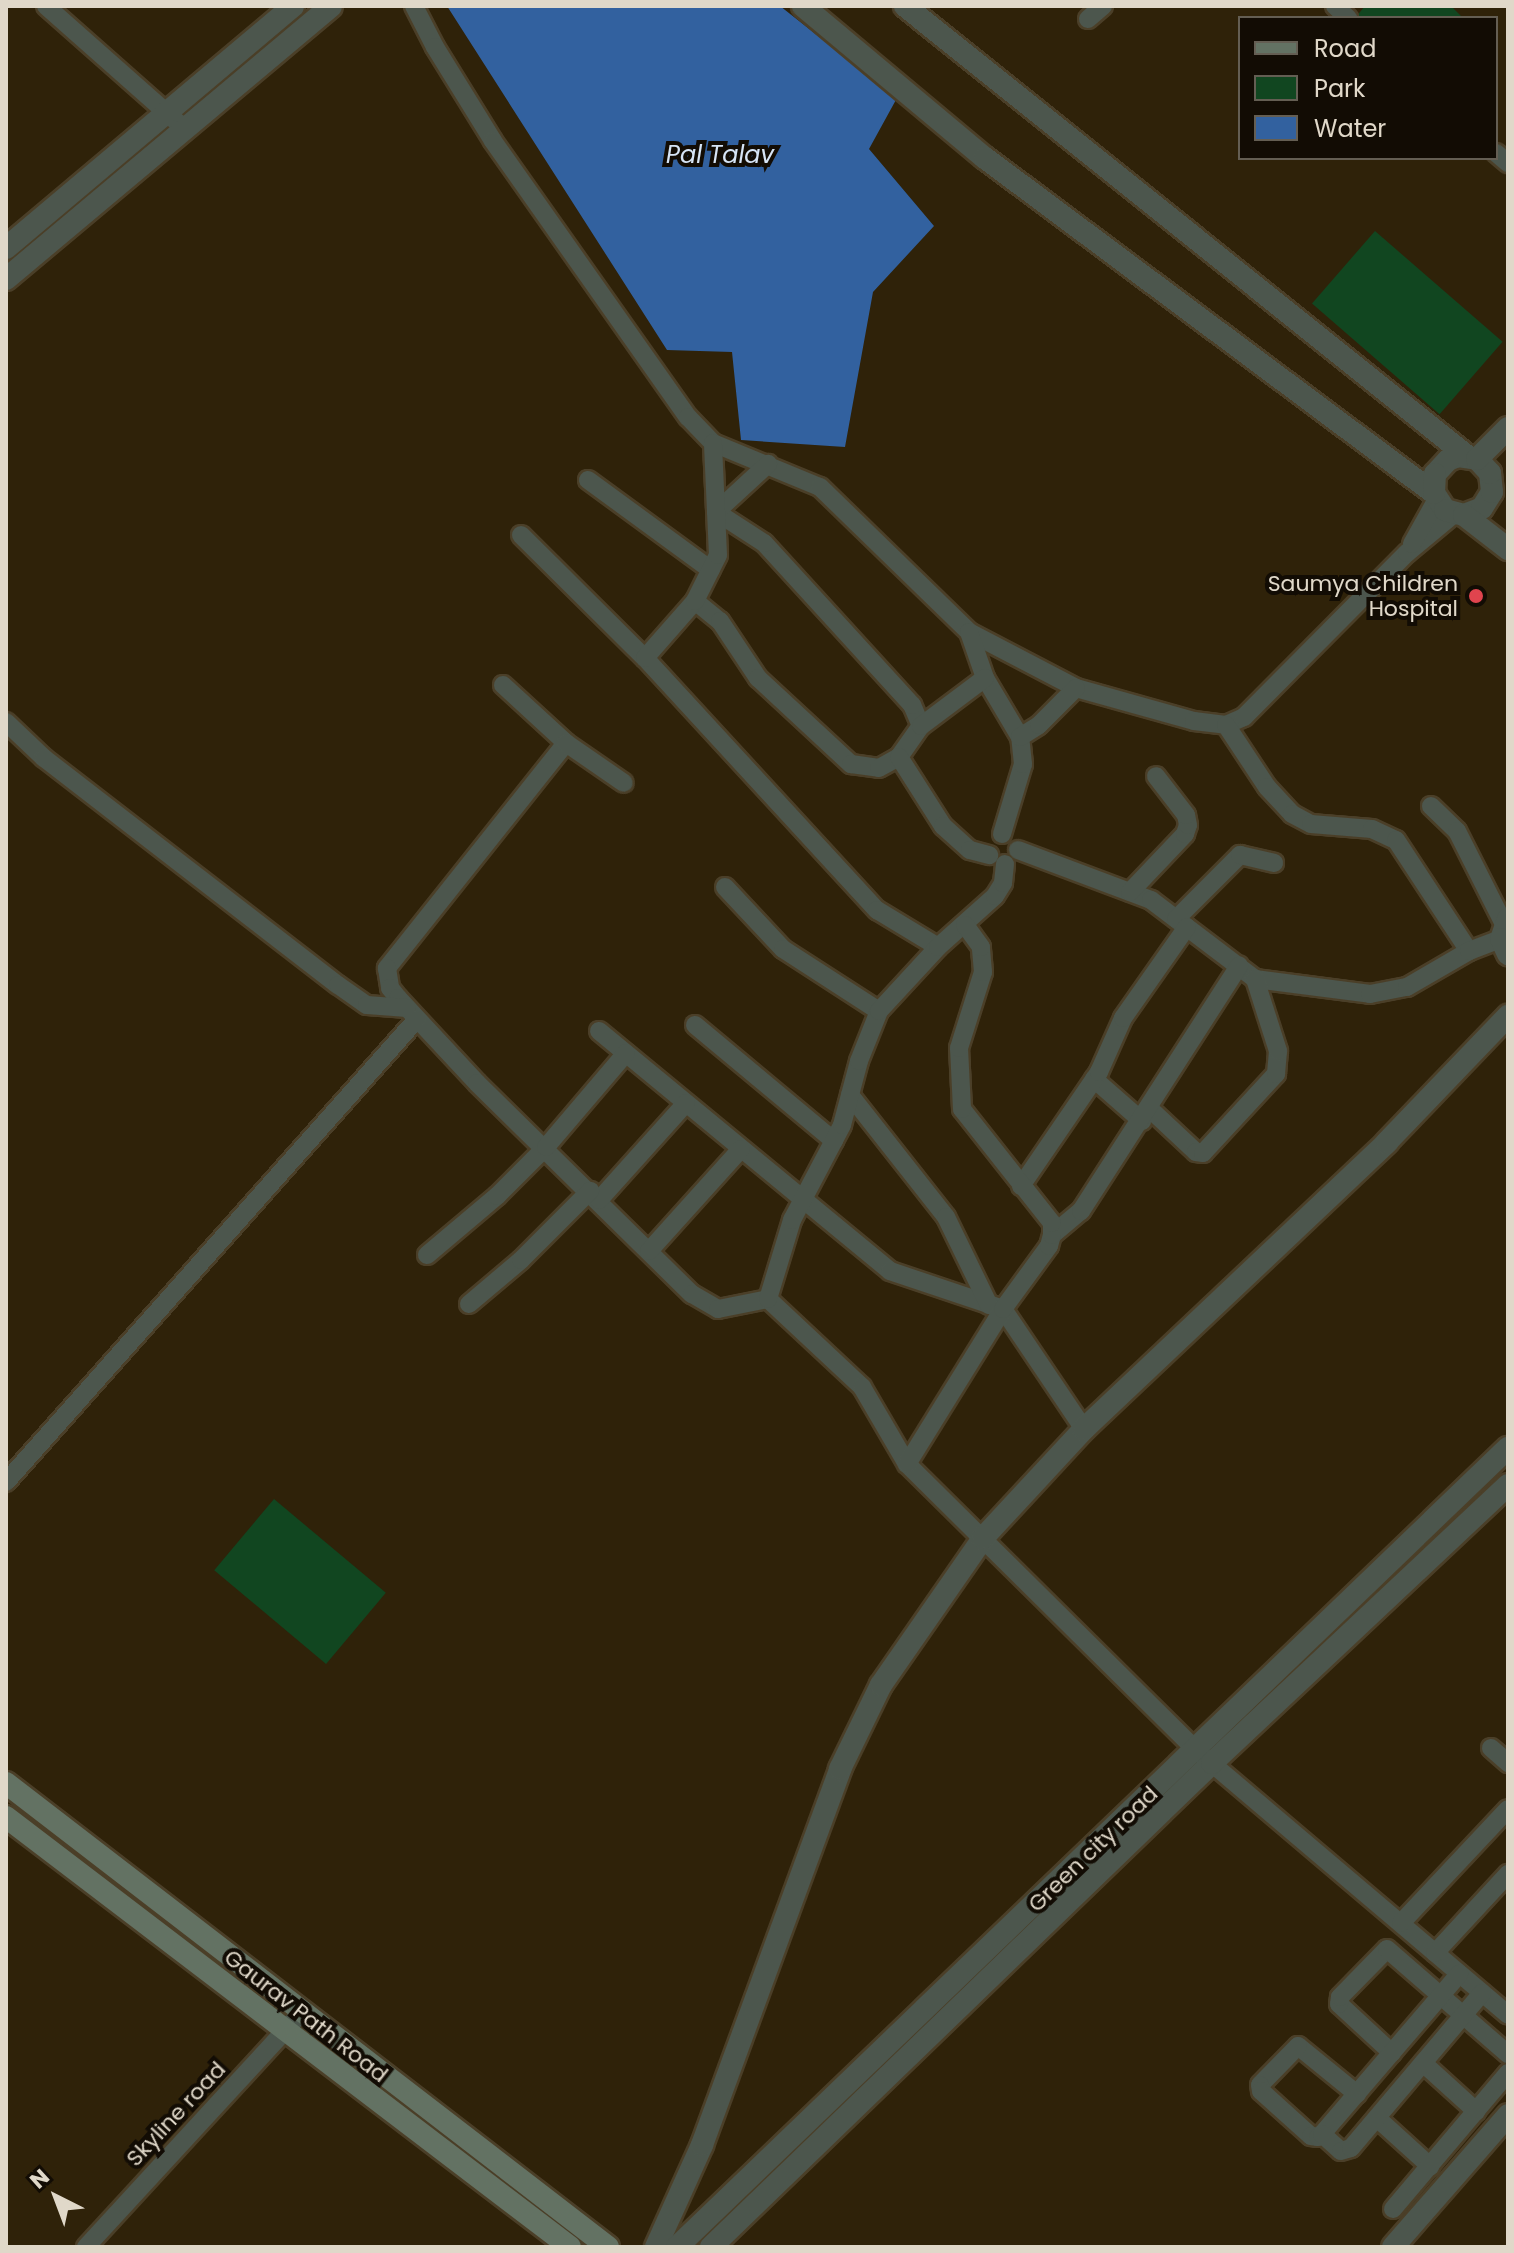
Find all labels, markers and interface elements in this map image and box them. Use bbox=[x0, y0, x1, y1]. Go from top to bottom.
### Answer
legend bbox=[1238, 16, 1498, 160]
text: Road bbox=[1314, 32, 1376, 65]
text: Park bbox=[1314, 72, 1365, 105]
text: Water bbox=[1314, 112, 1386, 145]
water label: Pal Talav bbox=[666, 141, 774, 169]
place label: Saumya Children Hospital bbox=[1268, 570, 1458, 622]
marker: Saumya Children Hospital bbox=[1465, 585, 1487, 607]
street label: Green city road bbox=[1023, 1781, 1163, 1917]
street label: Gaurav Path Road bbox=[219, 1944, 393, 2088]
street label: Skyline road bbox=[121, 2056, 231, 2172]
north arrow bbox=[16, 2157, 96, 2237]
text: N bbox=[23, 2162, 56, 2196]

